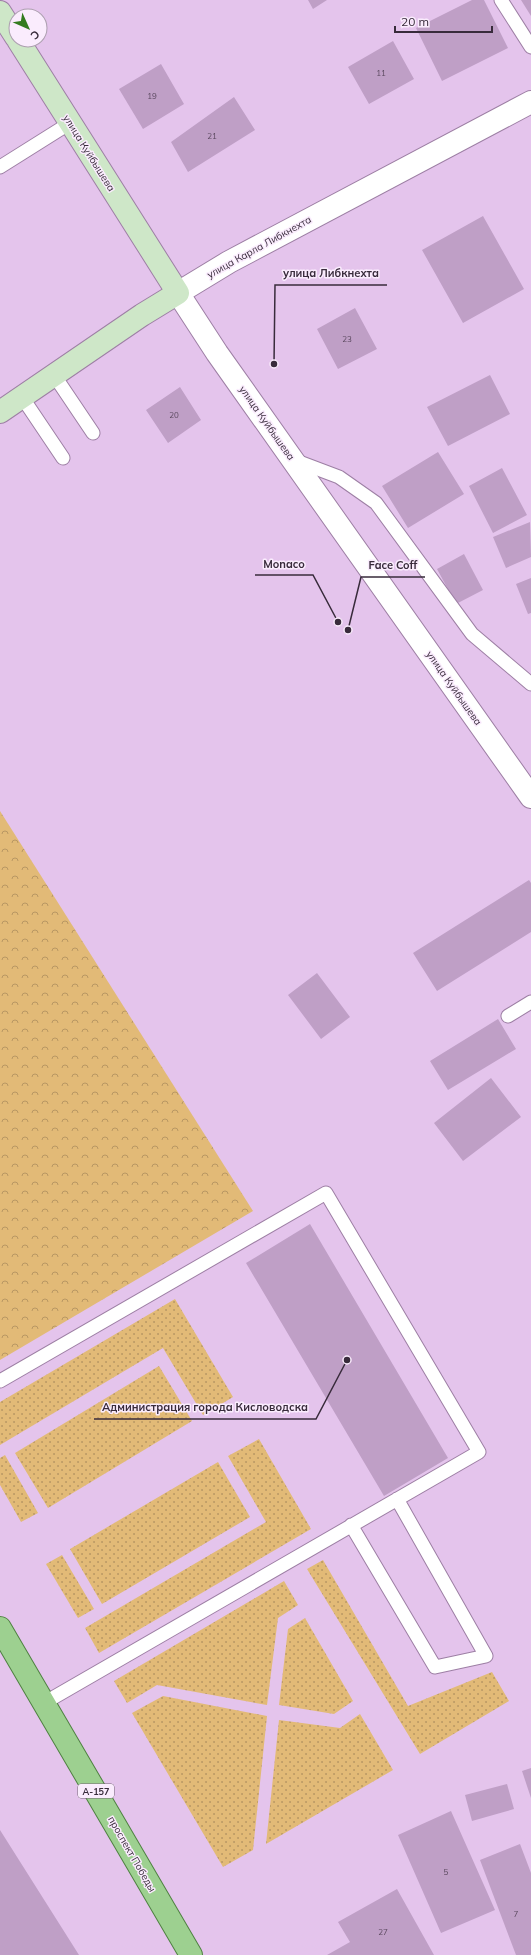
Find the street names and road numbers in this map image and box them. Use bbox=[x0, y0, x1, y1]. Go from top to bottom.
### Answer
street label: улица Куйбышева bbox=[60, 112, 118, 194]
street label: улица Карла Либкнехта bbox=[205, 213, 313, 281]
street label: улица Куйбышева bbox=[236, 383, 298, 463]
street label: улица Куйбышева bbox=[423, 648, 485, 728]
road number: А-157 bbox=[78, 1784, 114, 1798]
street label: проспект Победы bbox=[105, 1814, 159, 1894]

